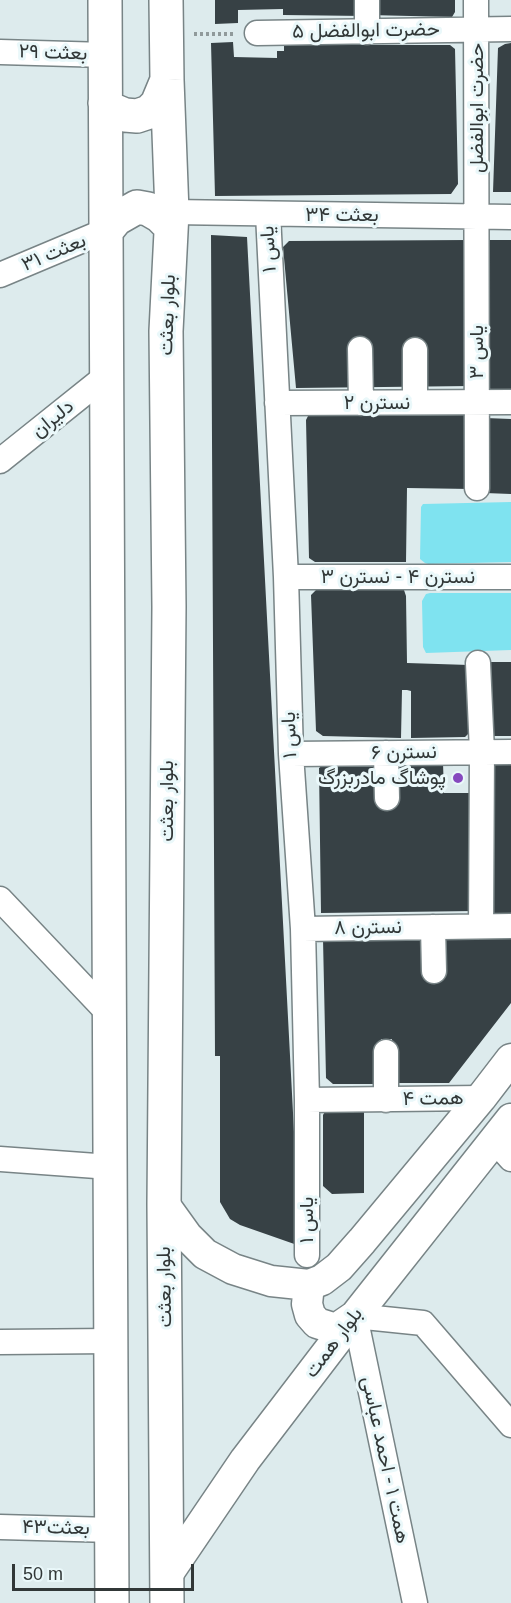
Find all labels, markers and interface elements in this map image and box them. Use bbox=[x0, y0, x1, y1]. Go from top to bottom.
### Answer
street label: حضرت ابوالفضل ۵ bbox=[292, 18, 440, 44]
street label: بعثت ۲۹ bbox=[18, 40, 88, 66]
street label: حضرت ابوالفضل bbox=[465, 43, 489, 173]
street label: بعثت ۳۴ bbox=[305, 203, 379, 227]
street label: یاس ۱ bbox=[256, 225, 282, 273]
street label: بعثت ۳۱ bbox=[18, 229, 90, 277]
street label: بلوار بعثت bbox=[155, 274, 181, 356]
street label: یاس ۳ bbox=[465, 325, 489, 379]
street label: نسترن ۲ bbox=[344, 391, 410, 415]
street label: دلیران bbox=[27, 395, 79, 443]
street label: نسترن ۴ - نسترن ۳ bbox=[321, 565, 475, 589]
street label: یاس ۱ bbox=[277, 711, 303, 759]
street label: نسترن ۶ bbox=[371, 740, 437, 766]
street label: بلوار بعثت bbox=[155, 760, 179, 842]
place label: پوشاگ مادربزرگ bbox=[318, 766, 446, 790]
marker: پوشاگ مادربزرگ bbox=[451, 771, 465, 785]
street label: نسترن ۸ bbox=[334, 915, 402, 941]
street label: همت ۴ bbox=[402, 1086, 464, 1112]
street label: یاس ۱ bbox=[295, 1197, 319, 1243]
street label: بلوار بعثت bbox=[152, 1246, 178, 1328]
street label: بلوار همت bbox=[300, 1303, 368, 1383]
street label: همت ۱ - احمد عباسی bbox=[356, 1374, 414, 1546]
street label: بعثت۴۳ bbox=[22, 1515, 90, 1541]
scale bar bbox=[15, 1552, 196, 1590]
text: 50 m bbox=[23, 1564, 63, 1584]

